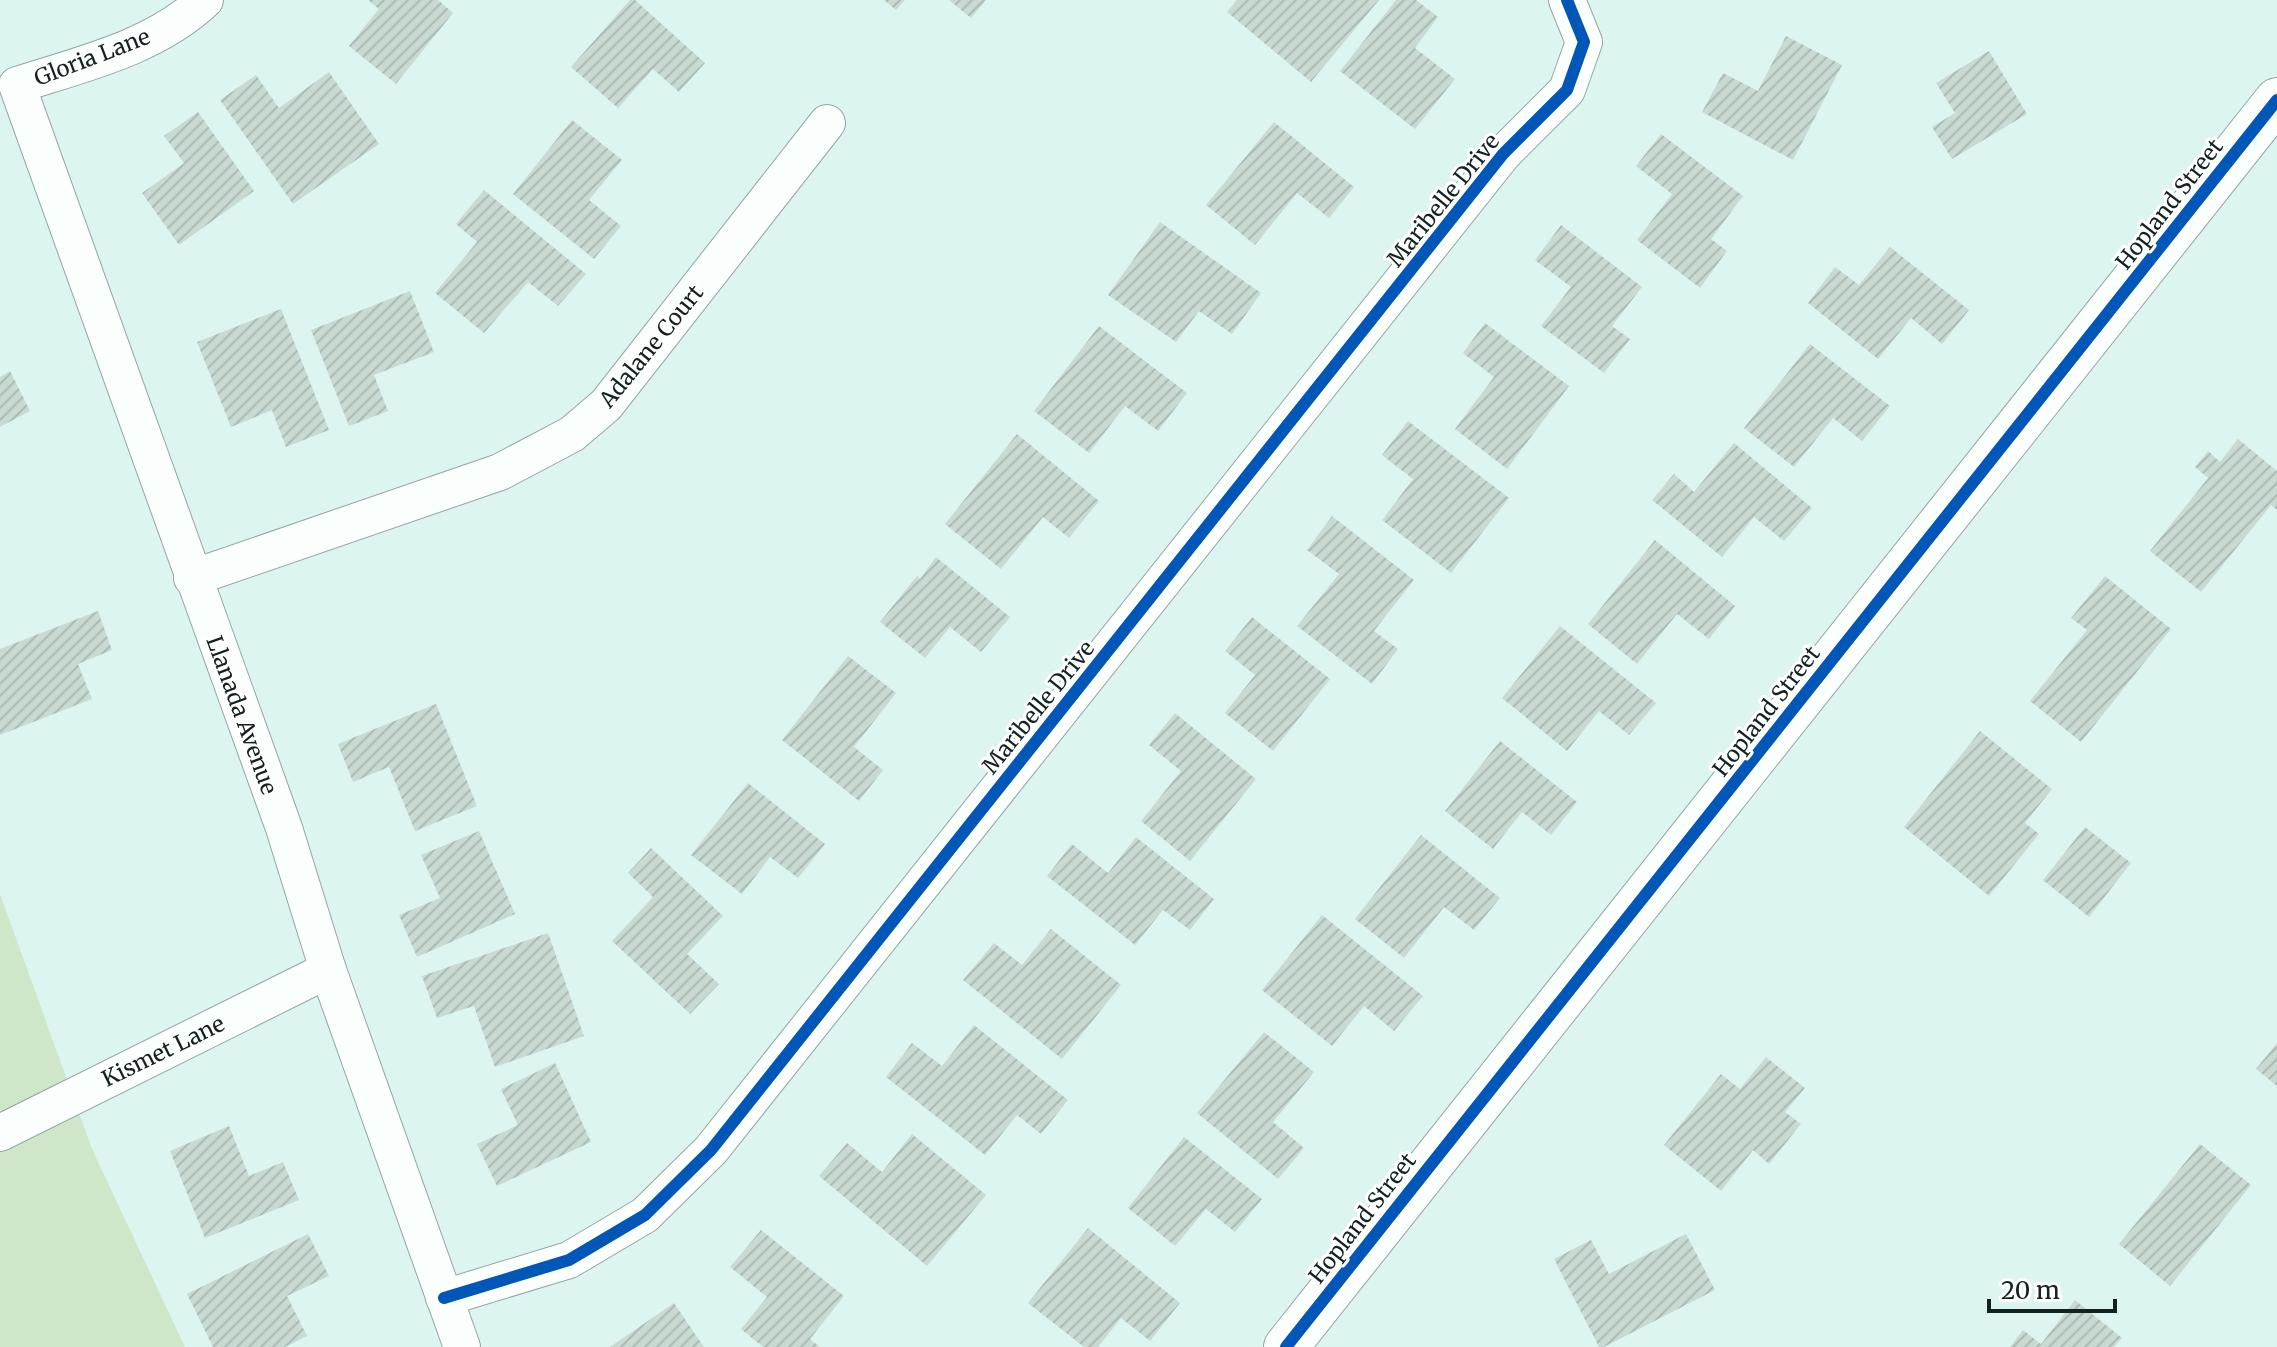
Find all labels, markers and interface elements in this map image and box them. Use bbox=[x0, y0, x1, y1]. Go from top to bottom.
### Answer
street label: Gloria Lane bbox=[30, 22, 154, 92]
street label: Maribelle Drive bbox=[1381, 128, 1505, 272]
street label: Hopland Street bbox=[2109, 133, 2229, 275]
street label: Adalane Court bbox=[592, 279, 709, 414]
street label: Llanada Avenue bbox=[200, 632, 284, 798]
street label: Maribelle Drive bbox=[976, 635, 1100, 779]
street label: Hopland Street bbox=[1706, 640, 1826, 782]
street label: Kismet Lane bbox=[97, 1009, 229, 1093]
street label: Hopland Street bbox=[1302, 1147, 1422, 1289]
scale bar bbox=[1989, 1263, 2115, 1313]
text: 20 m bbox=[2001, 1275, 2060, 1306]

